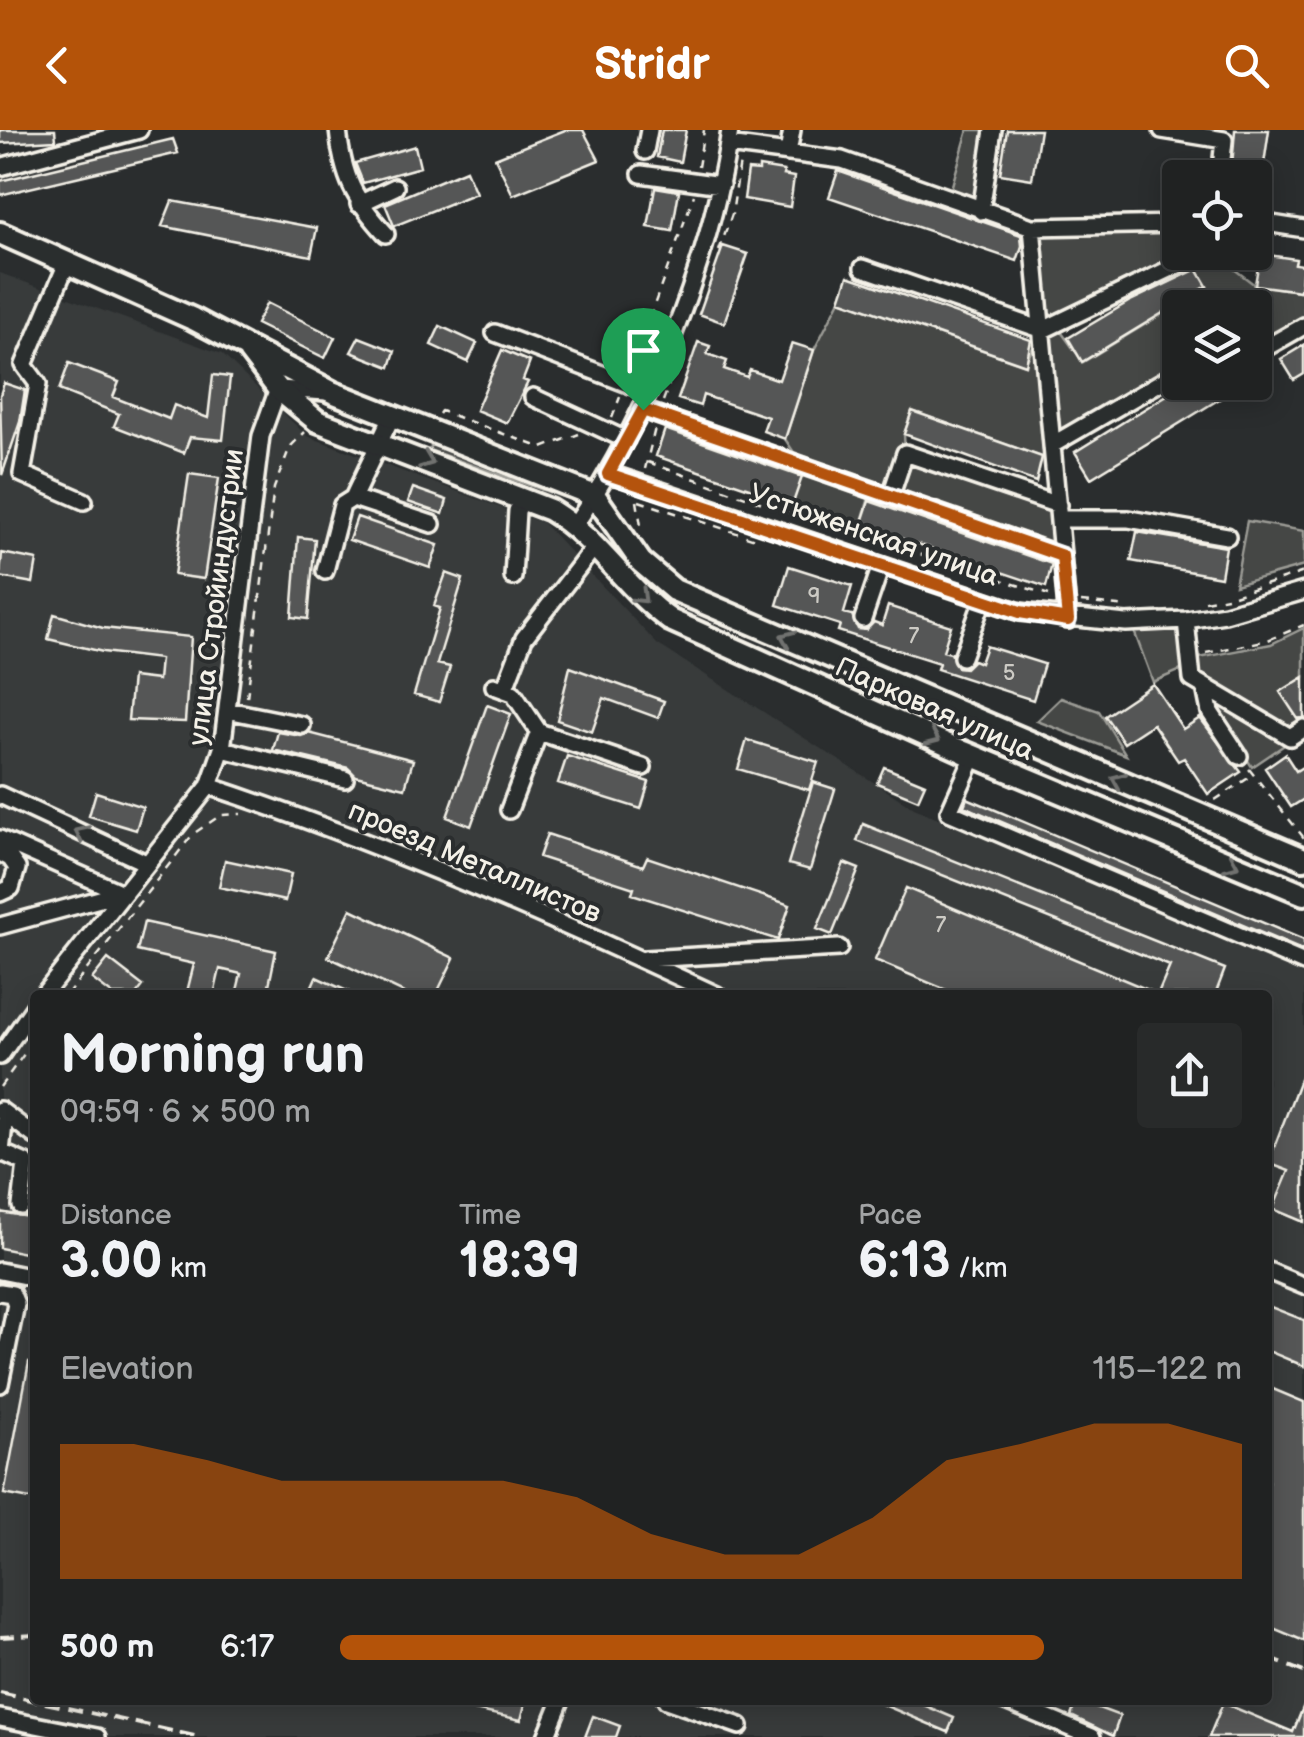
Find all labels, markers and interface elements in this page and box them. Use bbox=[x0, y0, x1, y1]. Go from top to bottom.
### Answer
icon: back bbox=[30, 38, 85, 93]
text: Stridr bbox=[594, 38, 710, 93]
icon: search bbox=[1219, 38, 1274, 93]
map controls bbox=[1162, 160, 1272, 400]
button: locate bbox=[1162, 160, 1272, 270]
button: layers bbox=[1162, 290, 1272, 400]
pin bbox=[601, 308, 686, 411]
icon: arrive bbox=[616, 323, 671, 378]
street label: улица Стройиндустрии bbox=[182, 447, 251, 747]
one-way arrow bbox=[417, 450, 434, 470]
street label: Устюженская улица bbox=[744, 477, 1003, 594]
house number: 9 bbox=[808, 583, 820, 610]
one-way arrow bbox=[630, 585, 648, 603]
house number: 7 bbox=[909, 623, 920, 650]
one-way arrow bbox=[779, 630, 797, 650]
street label: Парковая улица bbox=[830, 651, 1039, 768]
house number: 5 bbox=[1003, 660, 1015, 687]
one-way arrow bbox=[923, 726, 941, 746]
one-way arrow bbox=[1110, 772, 1128, 792]
street label: проезд Металлистов bbox=[343, 794, 606, 931]
one-way arrow bbox=[73, 825, 91, 845]
one-way arrow bbox=[1222, 852, 1240, 872]
house number: 7 bbox=[936, 912, 947, 939]
text: Morning run bbox=[60, 1022, 365, 1089]
button: share bbox=[1137, 1023, 1242, 1128]
text: 09:59 · 6 × 500 m bbox=[60, 1093, 311, 1132]
text: Distance bbox=[60, 1199, 172, 1232]
text: Time bbox=[459, 1199, 521, 1232]
text: Pace bbox=[858, 1199, 922, 1232]
text: 3.00 bbox=[60, 1232, 163, 1292]
text: 18:39 bbox=[459, 1232, 581, 1292]
text: 6:13 bbox=[858, 1232, 951, 1292]
text: km bbox=[163, 1252, 207, 1285]
text: /km bbox=[951, 1252, 1008, 1285]
text: Elevation bbox=[60, 1350, 193, 1389]
text: 115–122 m bbox=[1093, 1350, 1242, 1389]
text: 500 m bbox=[60, 1628, 154, 1667]
text: 6:17 bbox=[220, 1628, 274, 1667]

